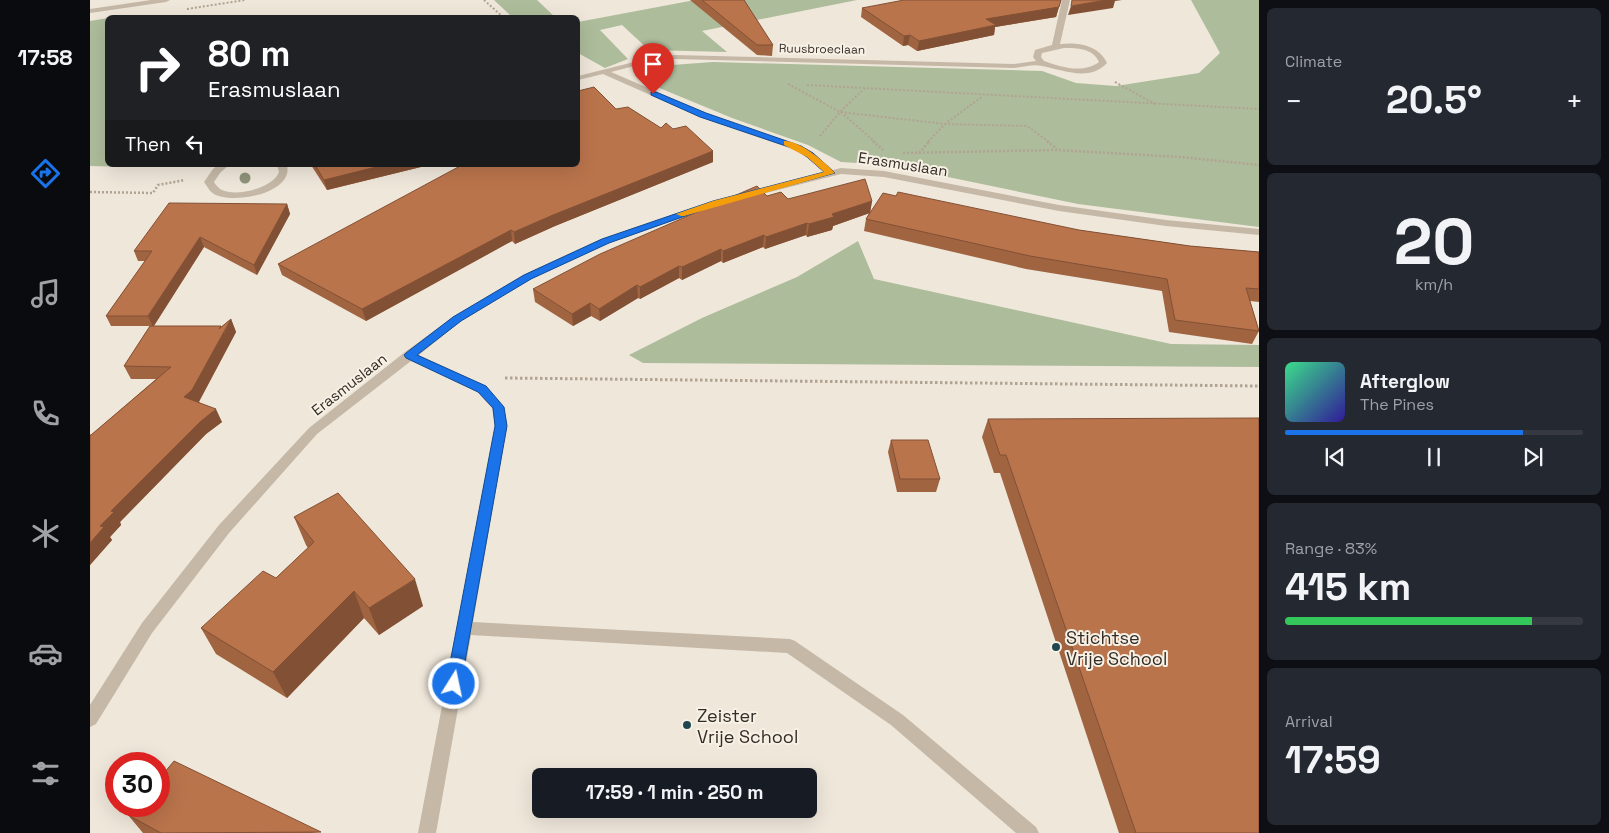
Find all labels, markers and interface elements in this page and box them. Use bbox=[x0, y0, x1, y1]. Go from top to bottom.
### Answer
text: 80 m bbox=[208, 32, 290, 76]
icon: right bbox=[125, 35, 190, 100]
street label: Ruusbroeclaan bbox=[779, 40, 865, 58]
text: 17:58 bbox=[17, 43, 73, 71]
pin bbox=[632, 43, 674, 94]
icon: arrive bbox=[639, 50, 667, 78]
text: Climate bbox=[1285, 51, 1342, 72]
text: Erasmuslaan bbox=[208, 75, 340, 103]
text: 20.5° bbox=[1386, 76, 1482, 124]
text: − bbox=[1285, 83, 1302, 119]
text: + bbox=[1566, 83, 1583, 119]
icon: left bbox=[181, 130, 209, 158]
text: Then bbox=[125, 132, 171, 157]
street label: Erasmuslaan bbox=[857, 148, 949, 180]
icon: directions bbox=[28, 156, 63, 191]
text: 20 bbox=[1394, 200, 1474, 283]
text: km/h bbox=[1415, 274, 1453, 295]
icon: music bbox=[28, 276, 63, 311]
street label: Erasmuslaan bbox=[308, 349, 390, 419]
text: Afterglow bbox=[1360, 369, 1450, 394]
text: The Pines bbox=[1360, 394, 1434, 415]
icon: phone bbox=[28, 396, 63, 431]
icon: previous bbox=[1321, 443, 1349, 471]
icon: pause bbox=[1420, 443, 1448, 471]
icon: next bbox=[1519, 443, 1547, 471]
icon: climate bbox=[28, 516, 63, 551]
text: Range · 83% bbox=[1285, 538, 1377, 559]
text: 415 km bbox=[1285, 563, 1411, 611]
place label: Stichtse Vrije School bbox=[1066, 626, 1167, 670]
icon: car bbox=[28, 636, 63, 671]
marker: Stichtse Vrije School bbox=[1050, 641, 1062, 653]
position arrow bbox=[427, 657, 479, 709]
place label: Zeister Vrije School bbox=[697, 704, 798, 748]
text: Arrival bbox=[1285, 711, 1333, 732]
marker: Zeister Vrije School bbox=[681, 719, 693, 731]
text: 17:59 bbox=[1285, 736, 1381, 784]
speed limit sign: 30 bbox=[105, 752, 170, 817]
icon: filters bbox=[28, 756, 63, 791]
text: 17:59 · 1 min · 250 m bbox=[586, 780, 763, 805]

